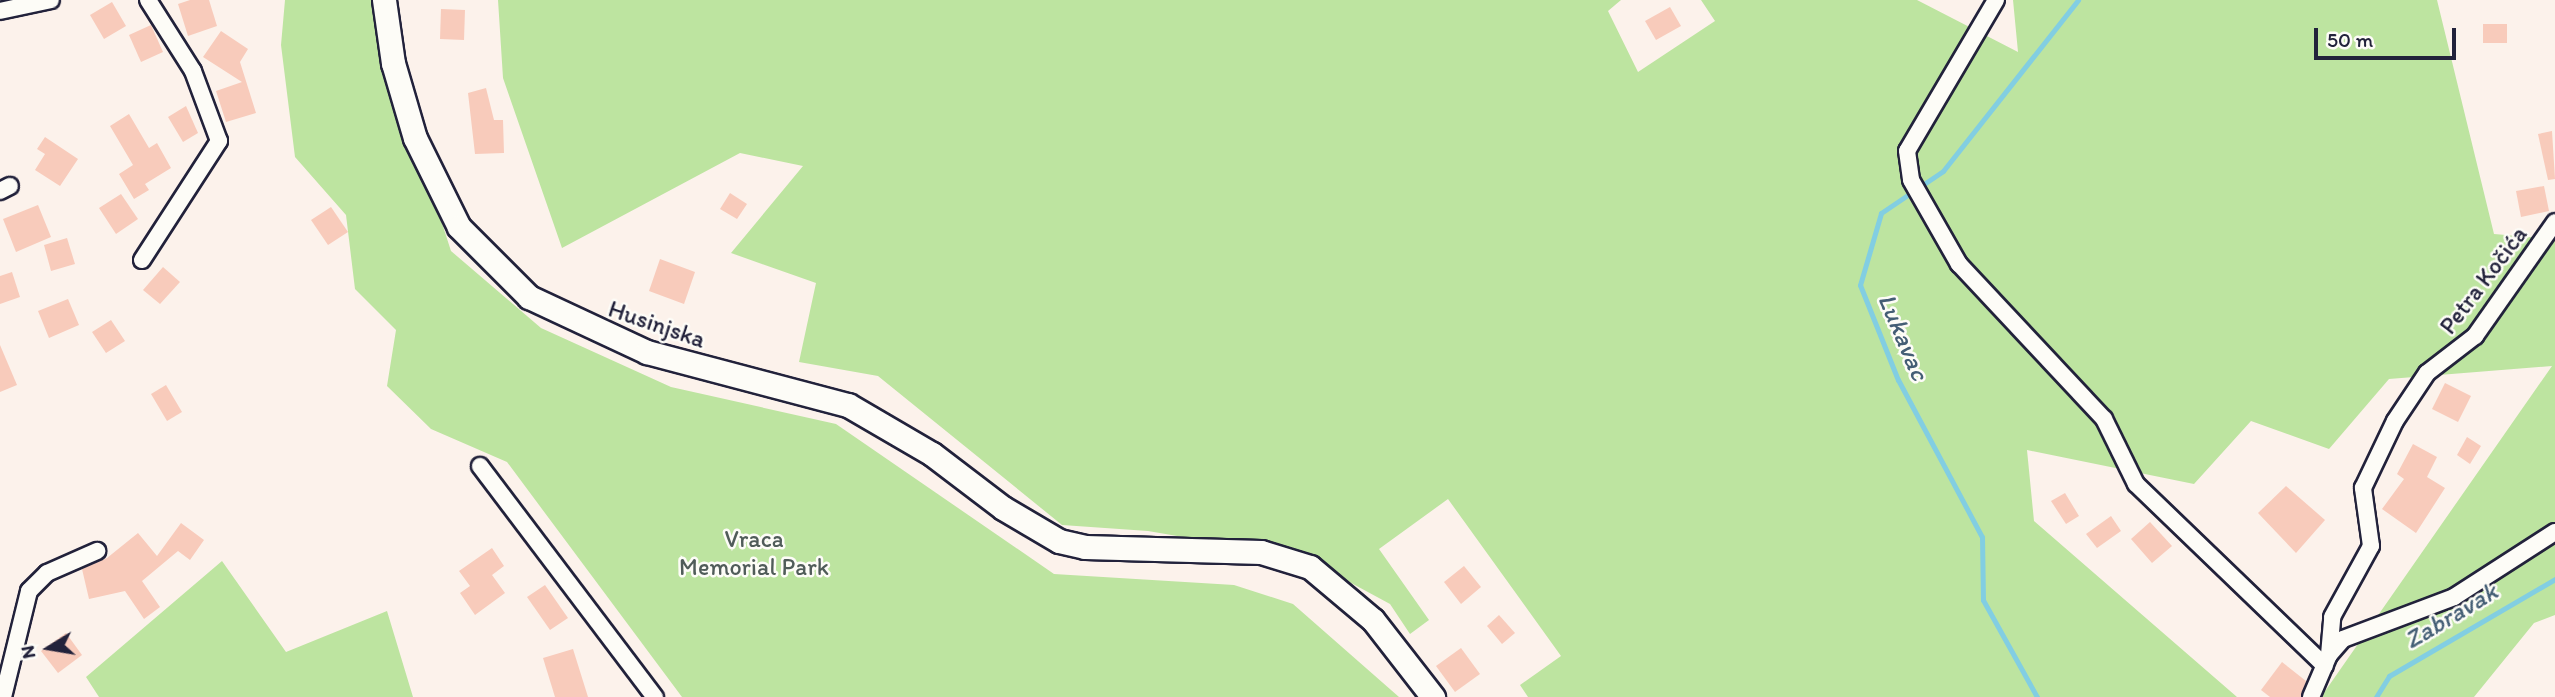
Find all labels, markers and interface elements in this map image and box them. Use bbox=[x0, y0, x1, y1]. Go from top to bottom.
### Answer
scale bar bbox=[2317, 14, 2459, 58]
text: 50 m bbox=[2327, 27, 2373, 52]
street label: Petra Kočića bbox=[2433, 220, 2533, 340]
water label: Lukavac bbox=[1871, 289, 1935, 385]
street label: Husinjska bbox=[605, 294, 709, 354]
park label: Vraca Memorial Park bbox=[679, 525, 829, 581]
water label: Zabravak bbox=[2399, 576, 2503, 656]
north arrow bbox=[14, 613, 84, 683]
text: N bbox=[15, 644, 40, 661]

